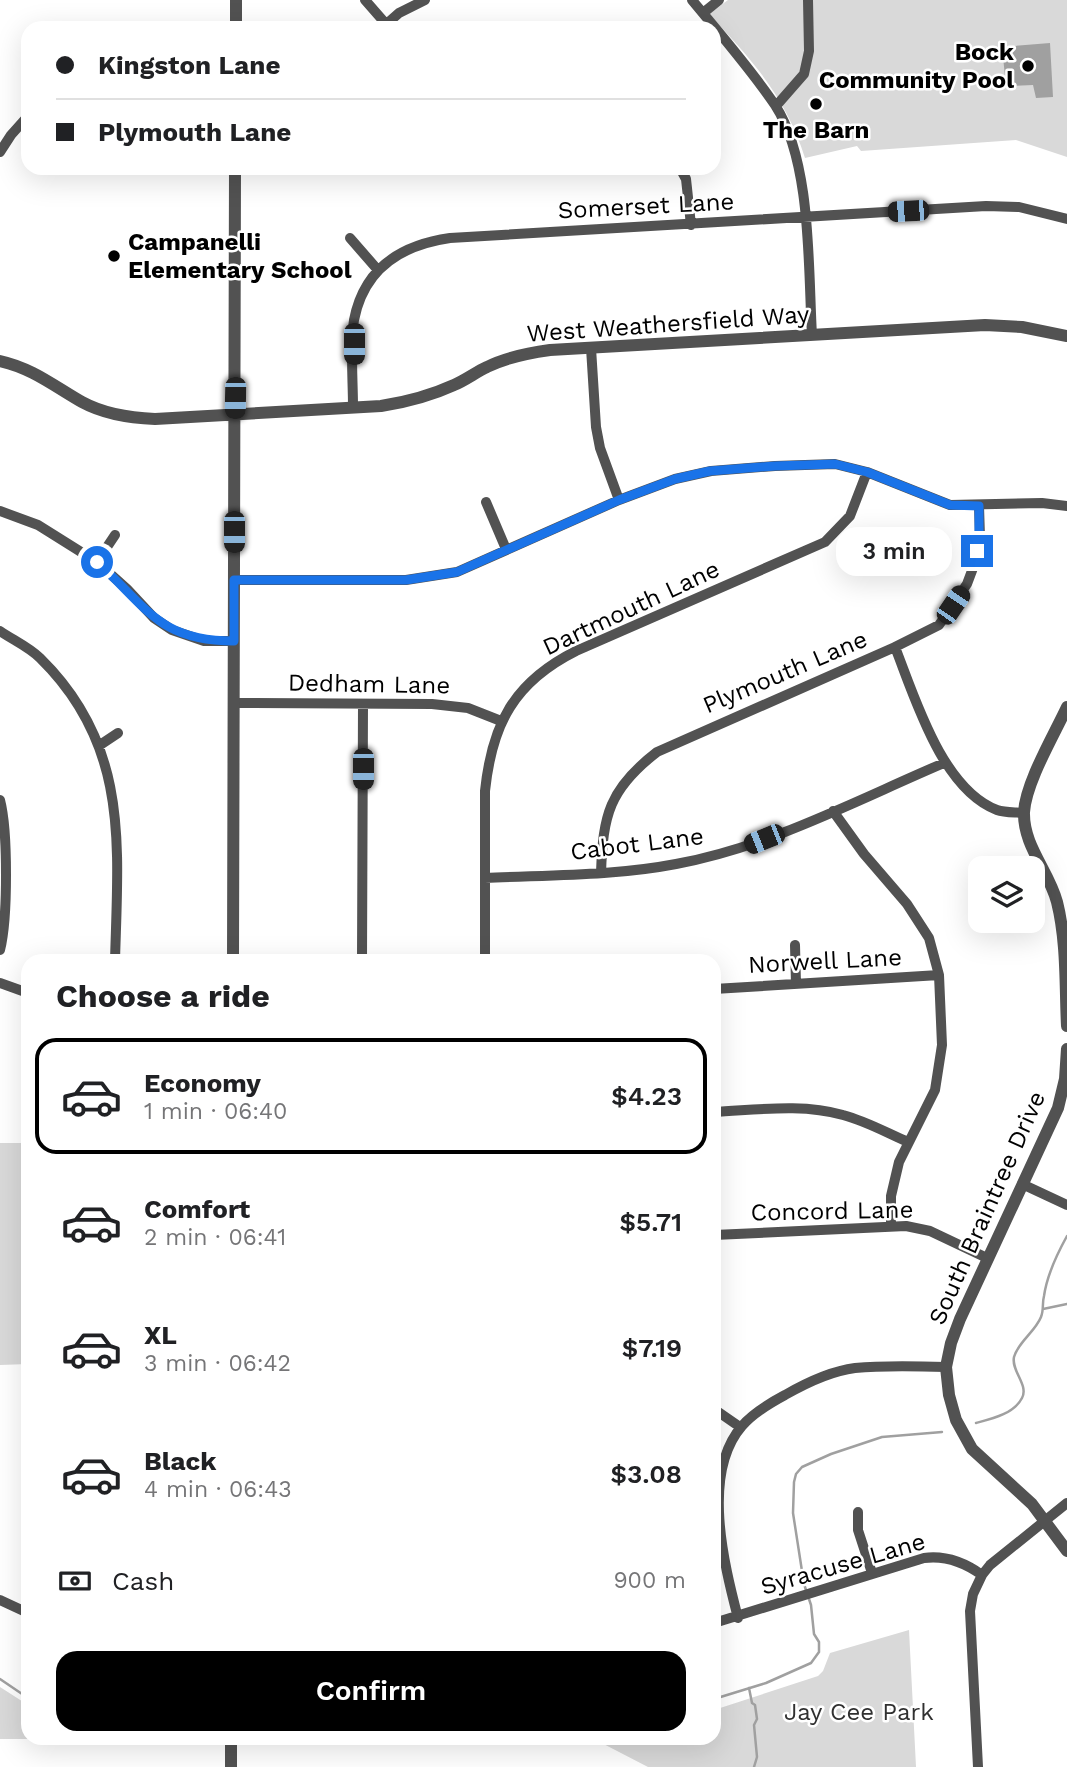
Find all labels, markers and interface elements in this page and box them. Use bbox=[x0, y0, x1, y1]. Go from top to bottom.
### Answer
place label: Bock Community Pool bbox=[819, 38, 1014, 94]
text: Kingston Lane bbox=[98, 50, 281, 80]
marker: Bock Community Pool bbox=[1020, 58, 1036, 74]
marker: The Barn bbox=[808, 96, 824, 112]
place label: The Barn bbox=[763, 116, 869, 144]
text: Plymouth Lane bbox=[98, 117, 291, 147]
street label: Somerset Lane bbox=[557, 187, 735, 225]
car bbox=[887, 199, 930, 223]
place label: Campanelli Elementary School bbox=[128, 228, 352, 284]
marker: Campanelli Elementary School bbox=[106, 248, 122, 264]
street label: West Weathersfield Way bbox=[526, 300, 811, 348]
car bbox=[344, 323, 365, 365]
car bbox=[225, 377, 246, 419]
car bbox=[224, 511, 245, 553]
callout: 3 min bbox=[837, 526, 953, 576]
route end bbox=[961, 535, 993, 567]
text: 3 min bbox=[862, 538, 926, 565]
route start bbox=[81, 546, 113, 578]
street label: Dartmouth Lane bbox=[538, 555, 724, 661]
car bbox=[933, 582, 974, 628]
street label: Plymouth Lane bbox=[699, 625, 871, 719]
street label: Dedham Lane bbox=[288, 669, 450, 699]
car bbox=[353, 748, 374, 790]
car bbox=[741, 821, 788, 857]
street label: Cabot Lane bbox=[569, 822, 705, 866]
map controls bbox=[968, 856, 1045, 933]
button: layers bbox=[968, 856, 1045, 933]
street label: Norwell Lane bbox=[747, 943, 903, 979]
text: Choose a ride bbox=[56, 977, 270, 1015]
icon: car bbox=[60, 1065, 123, 1128]
text: Economy bbox=[144, 1068, 261, 1098]
text: $4.23 bbox=[611, 1081, 682, 1111]
street label: South Braintree Drive bbox=[923, 1087, 1051, 1329]
text: 1 min · 06:40 bbox=[144, 1098, 287, 1125]
icon: car bbox=[60, 1191, 123, 1254]
text: Comfort bbox=[144, 1194, 250, 1224]
street label: Concord Lane bbox=[750, 1196, 914, 1226]
text: $5.71 bbox=[620, 1207, 682, 1237]
text: 2 min · 06:41 bbox=[144, 1224, 286, 1251]
icon: car bbox=[60, 1317, 123, 1380]
text: XL bbox=[144, 1320, 177, 1350]
text: $7.19 bbox=[622, 1333, 682, 1363]
text: 3 min · 06:42 bbox=[144, 1350, 291, 1377]
icon: car bbox=[60, 1443, 123, 1506]
text: Black bbox=[144, 1446, 216, 1476]
text: $3.08 bbox=[611, 1459, 682, 1489]
text: 4 min · 06:43 bbox=[144, 1476, 292, 1503]
street label: Syracuse Lane bbox=[758, 1527, 928, 1601]
icon: cash bbox=[56, 1562, 94, 1600]
text: Cash bbox=[112, 1566, 174, 1596]
text: 900 m bbox=[613, 1567, 686, 1594]
button: Confirm bbox=[56, 1651, 686, 1731]
park label: Jay Cee Park bbox=[784, 1698, 934, 1726]

